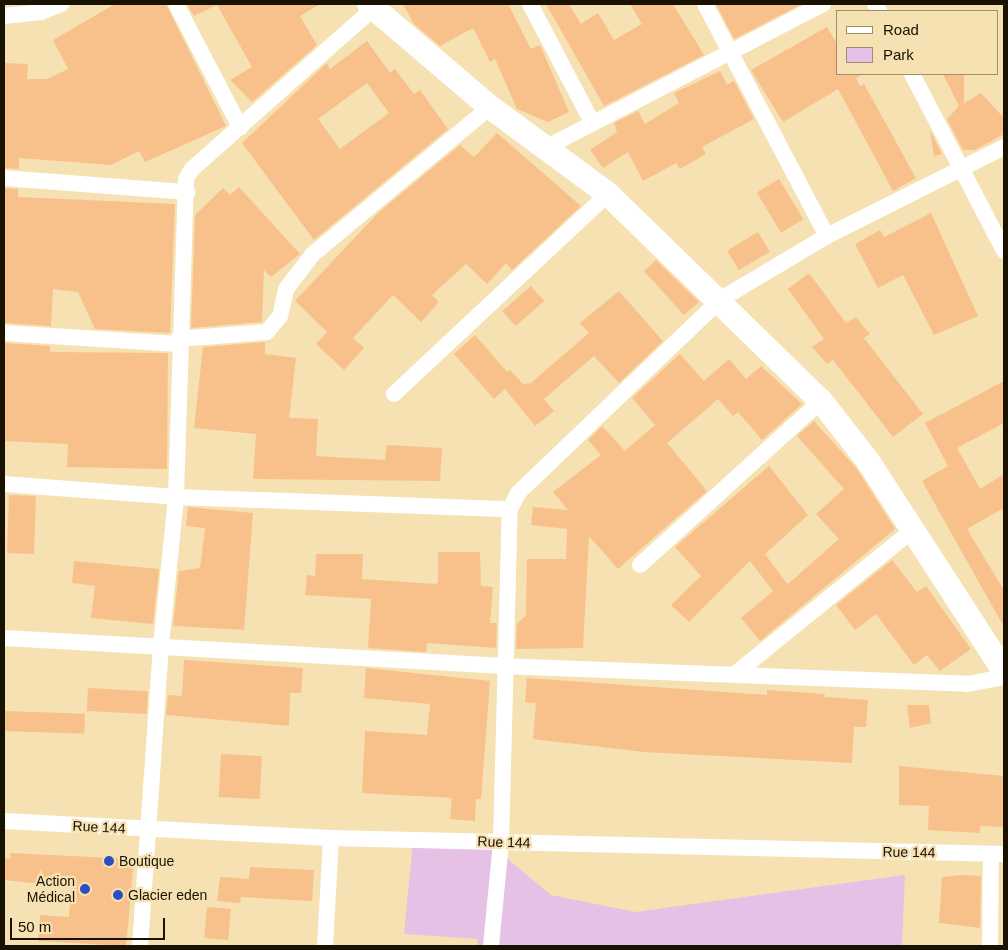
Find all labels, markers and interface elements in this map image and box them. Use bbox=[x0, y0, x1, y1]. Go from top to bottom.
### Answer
legend bbox=[836, 10, 998, 75]
text: Road bbox=[883, 21, 919, 38]
text: Park bbox=[883, 46, 914, 63]
street label: Rue 144 bbox=[72, 817, 126, 837]
street label: Rue 144 bbox=[477, 833, 531, 851]
street label: Rue 144 bbox=[882, 843, 936, 861]
place label: Boutique bbox=[119, 853, 174, 869]
marker: Boutique bbox=[103, 855, 115, 867]
place label: Action Médical bbox=[27, 873, 75, 906]
marker: Action Médical bbox=[79, 883, 91, 895]
place label: Glacier eden bbox=[128, 887, 207, 903]
marker: Glacier eden bbox=[112, 889, 124, 901]
scale bar bbox=[12, 908, 168, 940]
text: 50 m bbox=[18, 918, 51, 935]

